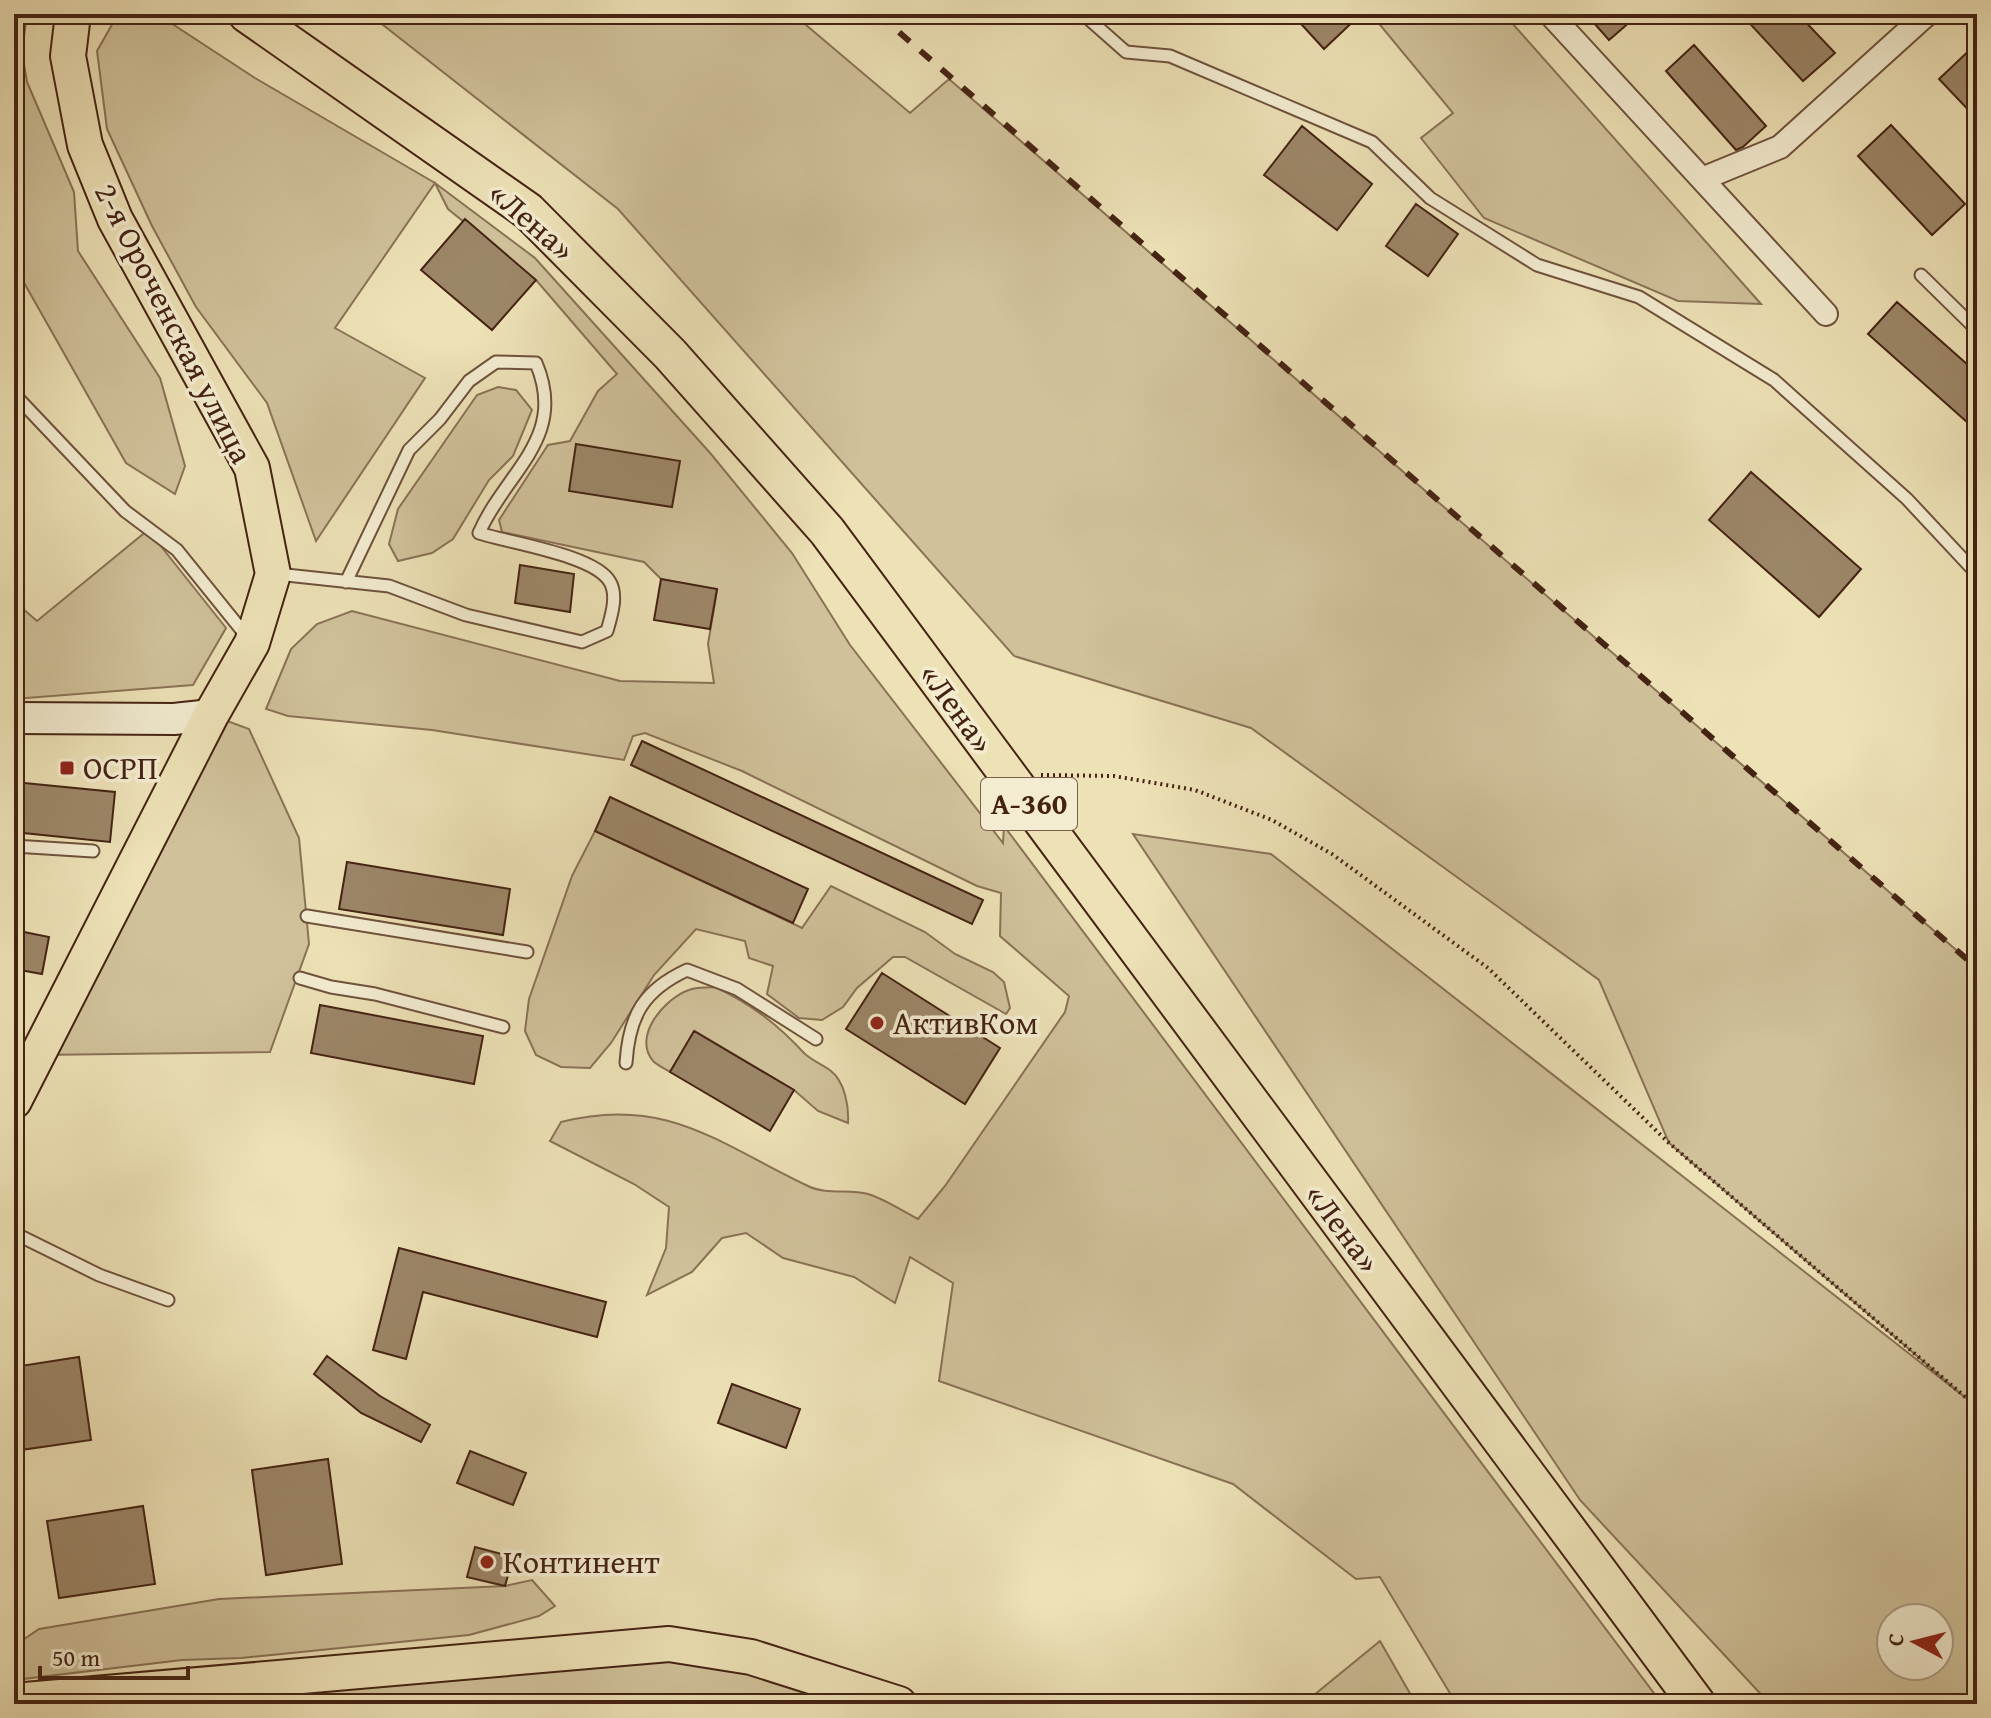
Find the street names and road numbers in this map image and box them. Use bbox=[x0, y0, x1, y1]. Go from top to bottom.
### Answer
street label: «Лена» bbox=[479, 170, 586, 271]
street label: 2-я Ороченская улица bbox=[83, 174, 266, 472]
street label: «Лена» bbox=[909, 653, 1006, 762]
road number: А-360 bbox=[981, 778, 1077, 830]
street label: «Лена» bbox=[1294, 1173, 1393, 1282]

